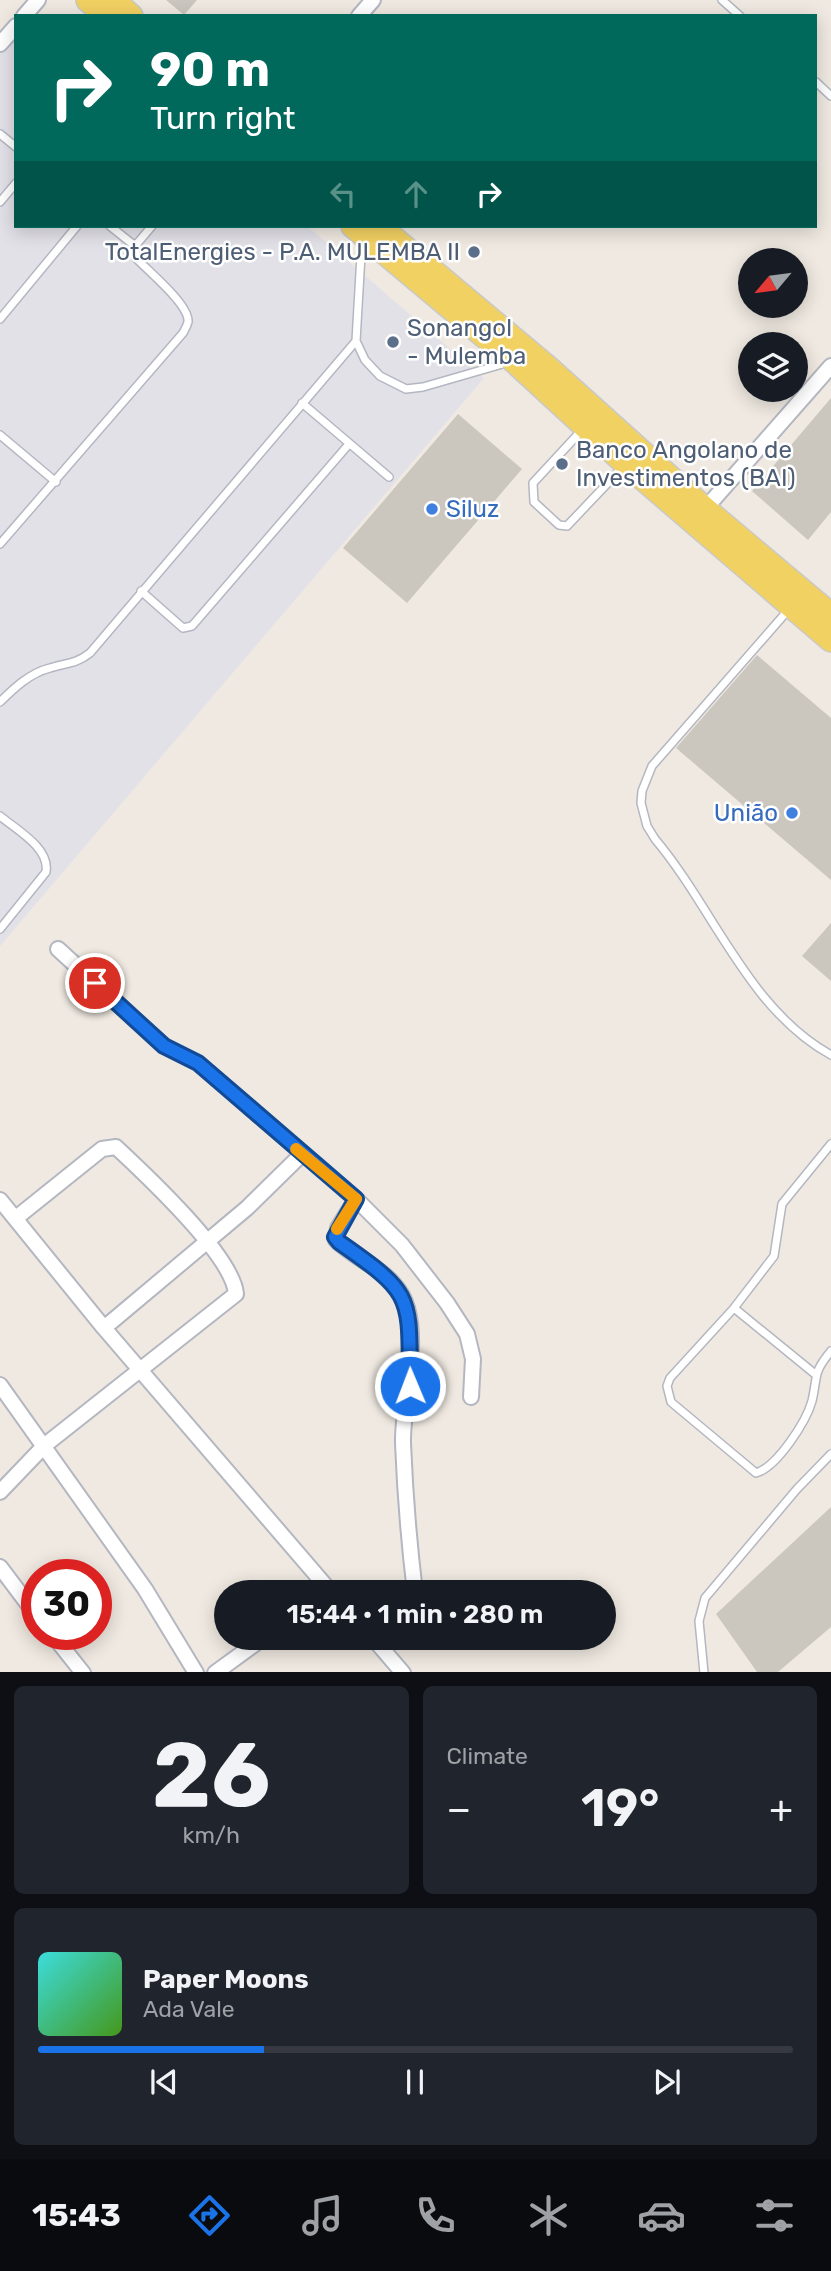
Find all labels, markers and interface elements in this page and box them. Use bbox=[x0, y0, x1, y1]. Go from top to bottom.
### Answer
text: 90 m bbox=[150, 40, 270, 98]
icon: right bbox=[35, 42, 126, 133]
text: Turn right bbox=[150, 99, 295, 137]
icon: left bbox=[324, 175, 362, 213]
icon: ahead bbox=[397, 175, 435, 213]
icon: right bbox=[470, 175, 508, 213]
place label: TotalEnergies - P.A. MULEMBA II bbox=[105, 238, 460, 266]
marker: TotalEnergies - P.A. MULEMBA II bbox=[466, 244, 482, 260]
north arrow bbox=[738, 248, 808, 318]
map controls bbox=[738, 248, 808, 402]
place label: Sonangol - Mulemba bbox=[407, 314, 526, 370]
button: layers bbox=[738, 332, 808, 402]
marker: Sonangol - Mulemba bbox=[385, 334, 401, 350]
place label: Banco Angolano de Investimentos (BAI) bbox=[576, 436, 796, 492]
marker: Banco Angolano de Investimentos (BAI) bbox=[554, 456, 570, 472]
place label: Siluz bbox=[446, 495, 499, 523]
marker: Siluz bbox=[424, 501, 440, 517]
place label: União bbox=[714, 799, 778, 827]
marker: União bbox=[784, 805, 800, 821]
pin bbox=[65, 953, 125, 1013]
icon: arrive bbox=[76, 964, 114, 1002]
position arrow bbox=[373, 1349, 447, 1423]
speed limit sign: 30 bbox=[21, 1559, 112, 1650]
text: 15:44 · 1 min · 280 m bbox=[286, 1599, 544, 1630]
text: 26 bbox=[152, 1721, 270, 1829]
text: Climate bbox=[447, 1742, 528, 1770]
text: 19° bbox=[581, 1777, 660, 1839]
text: − bbox=[447, 1786, 471, 1832]
text: + bbox=[769, 1786, 793, 1832]
text: km/h bbox=[183, 1821, 240, 1849]
text: Paper Moons bbox=[143, 1964, 309, 1995]
text: Ada Vale bbox=[143, 1995, 235, 2023]
icon: previous bbox=[145, 2063, 183, 2101]
icon: pause bbox=[396, 2063, 434, 2101]
icon: next bbox=[648, 2063, 686, 2101]
icon: directions bbox=[185, 2191, 234, 2240]
icon: music bbox=[298, 2191, 347, 2240]
icon: phone bbox=[411, 2191, 460, 2240]
icon: climate bbox=[524, 2191, 573, 2240]
icon: car bbox=[637, 2191, 686, 2240]
icon: filters bbox=[750, 2191, 799, 2240]
text: 15:43 bbox=[32, 2196, 121, 2234]

